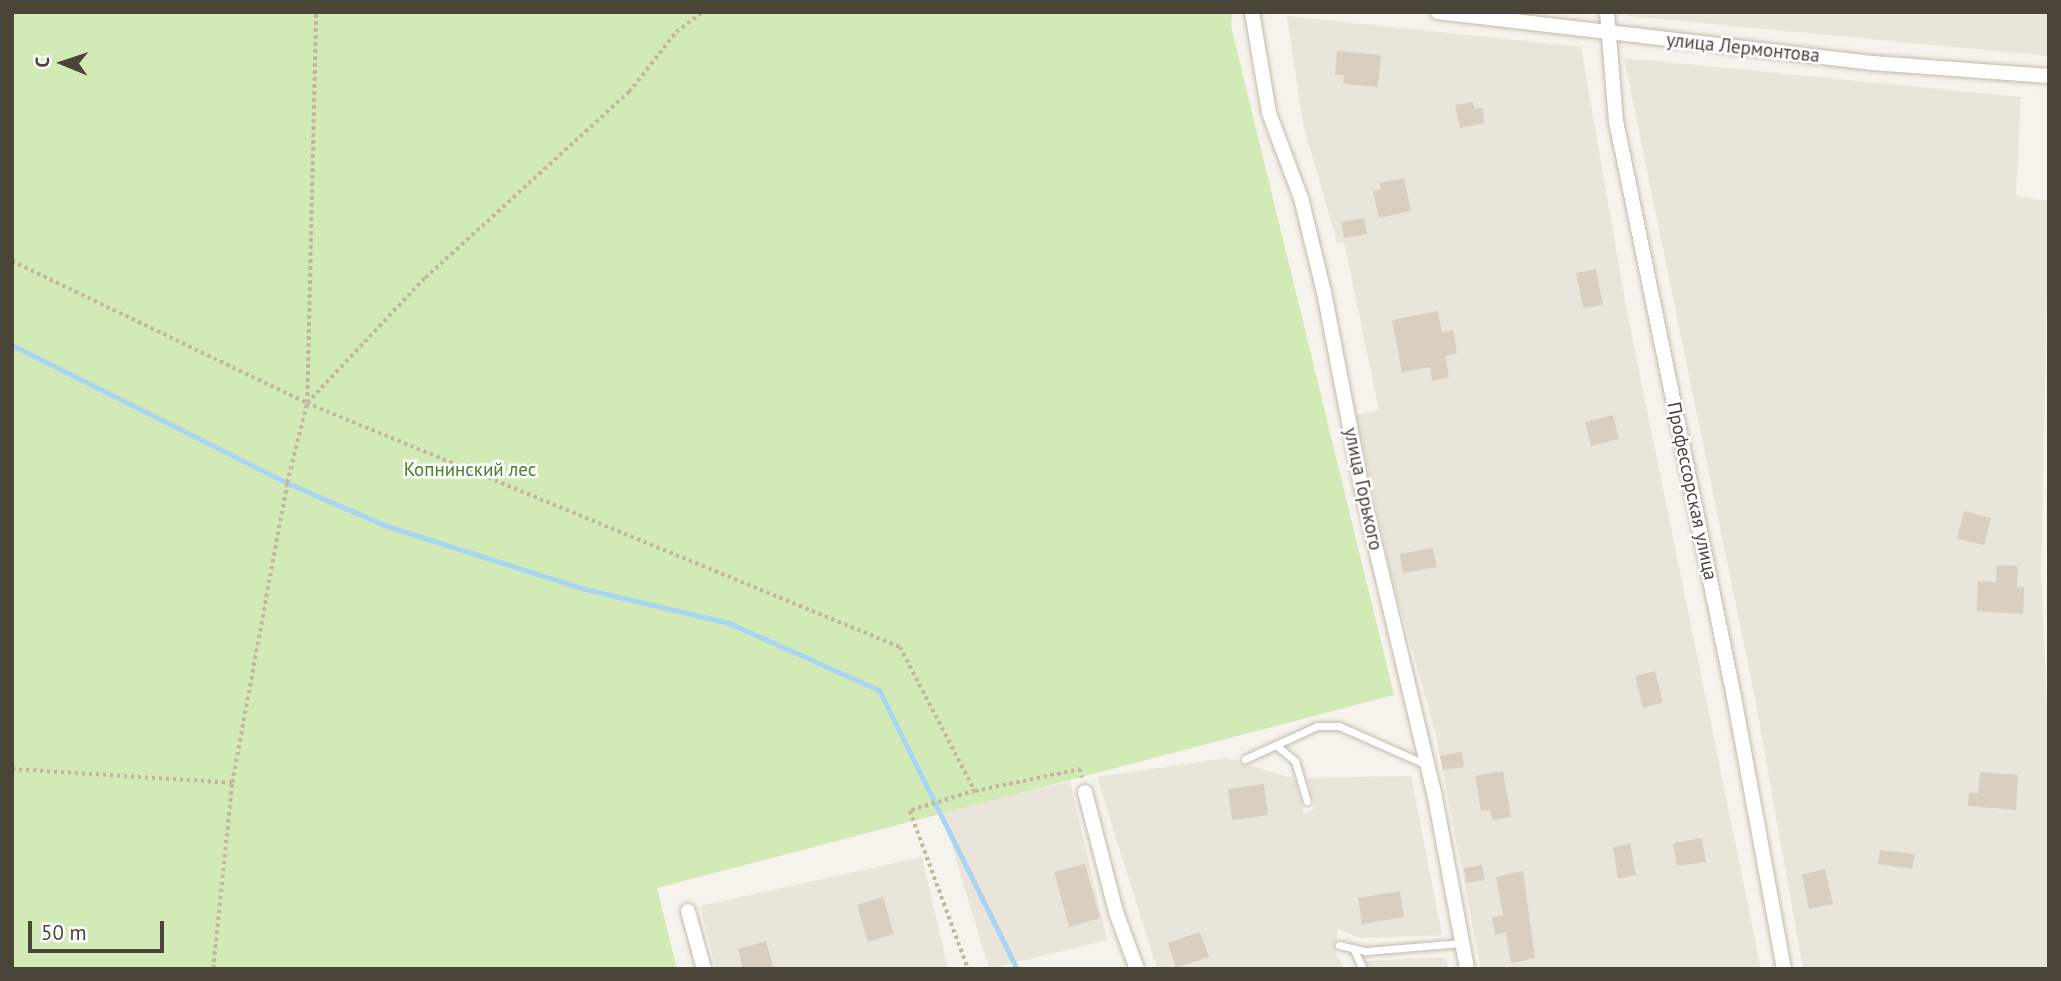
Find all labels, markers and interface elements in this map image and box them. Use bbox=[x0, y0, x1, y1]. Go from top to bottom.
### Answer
north arrow bbox=[28, 28, 98, 98]
street label: улица Лермонтова bbox=[1665, 29, 1821, 67]
text: С bbox=[30, 57, 54, 68]
street label: Профессорская улица bbox=[1662, 400, 1722, 582]
street label: улица Горького bbox=[1339, 426, 1387, 552]
park label: Копнинский лес bbox=[404, 459, 536, 481]
scale bar bbox=[32, 908, 168, 952]
text: 50 m bbox=[41, 919, 87, 946]

